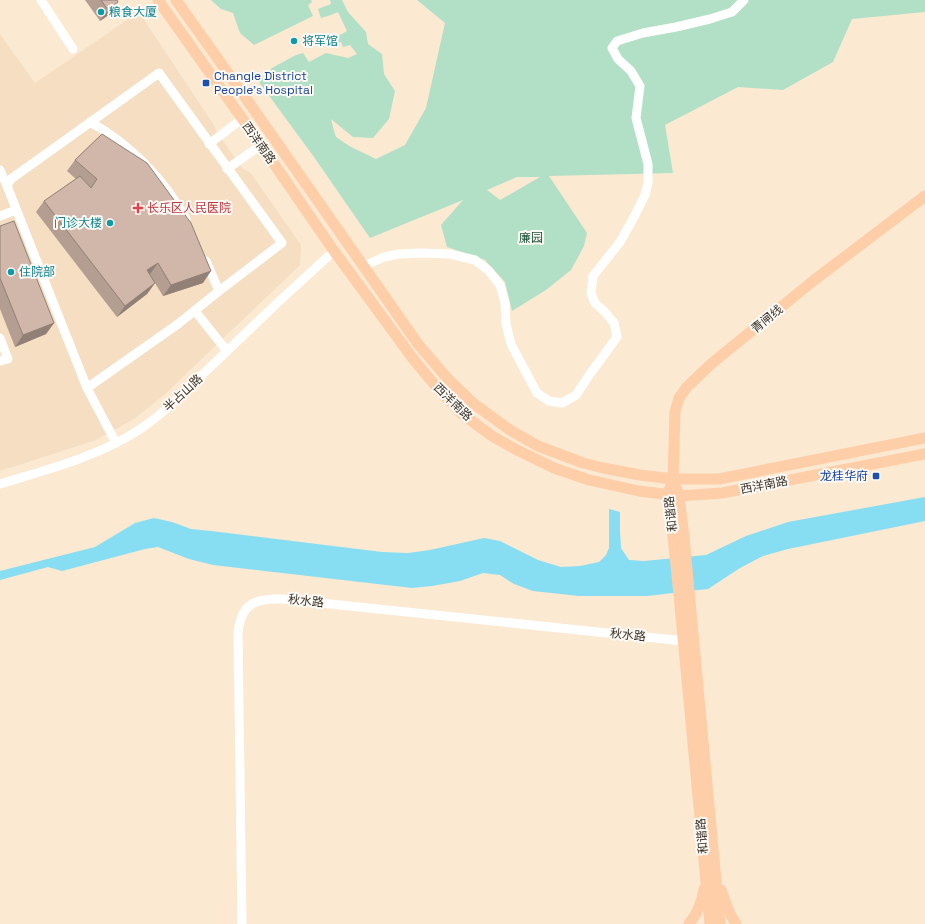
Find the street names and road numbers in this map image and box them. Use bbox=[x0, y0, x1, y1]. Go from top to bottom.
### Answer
street label: 西洋南路 bbox=[239, 119, 279, 167]
street label: 青闸线 bbox=[748, 301, 786, 337]
street label: 半占山路 bbox=[160, 371, 206, 415]
street label: 西洋南路 bbox=[430, 380, 476, 424]
street label: 西洋南路 bbox=[739, 473, 789, 497]
street label: 和谐路 bbox=[661, 495, 681, 533]
street label: 秋水路 bbox=[287, 591, 325, 611]
street label: 秋水路 bbox=[609, 625, 647, 645]
street label: 和谐路 bbox=[692, 817, 712, 855]

